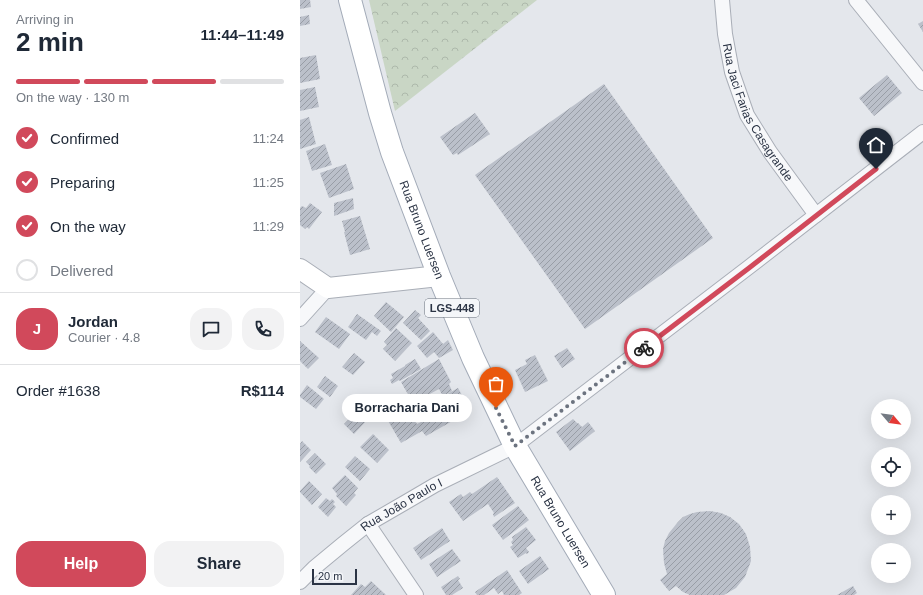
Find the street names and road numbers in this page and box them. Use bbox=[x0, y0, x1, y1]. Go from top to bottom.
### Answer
street label: Rua Jaci Farias Casagrande bbox=[720, 42, 796, 184]
street label: Rua Bruno Luersen bbox=[396, 179, 447, 281]
road number: LGS-448 bbox=[425, 299, 479, 317]
street label: Rua Bruno Luersen bbox=[528, 474, 593, 570]
street label: Rua João Paulo I bbox=[358, 476, 444, 534]

